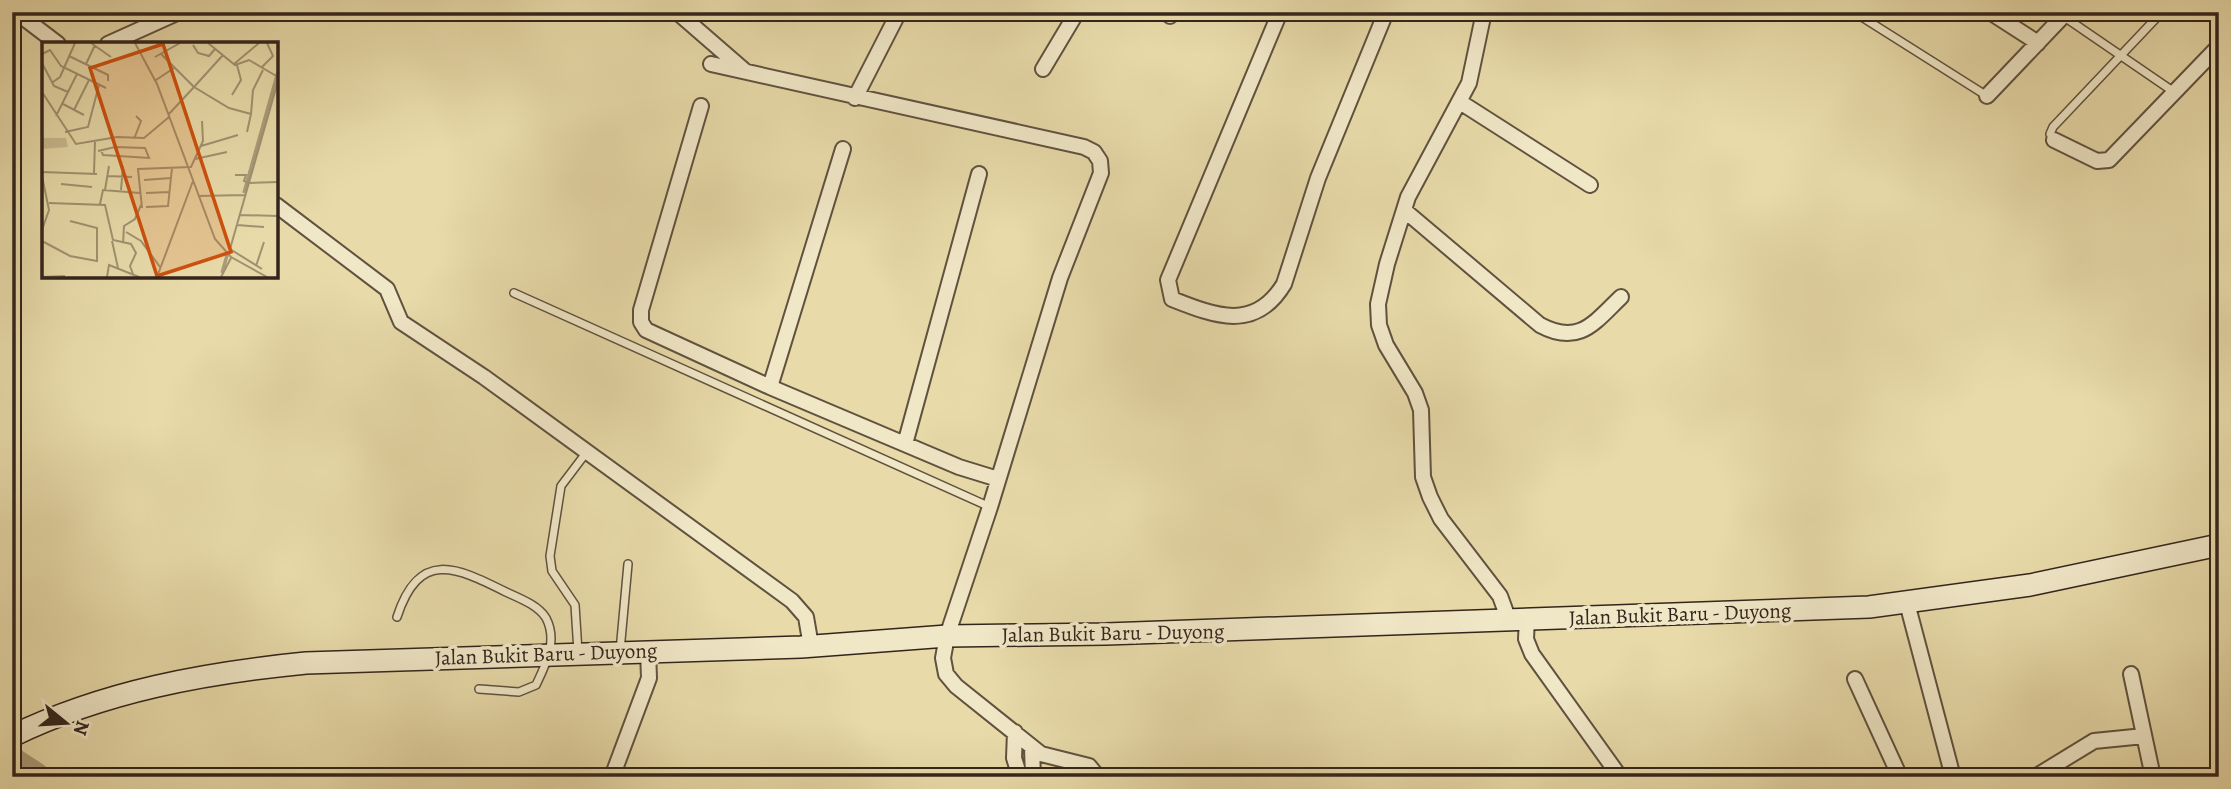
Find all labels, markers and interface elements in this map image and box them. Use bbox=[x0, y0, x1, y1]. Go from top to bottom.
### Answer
inset map bbox=[42, 42, 278, 278]
street label: Jalan Bukit Baru - Duyong bbox=[1568, 596, 1792, 632]
street label: Jalan Bukit Baru - Duyong bbox=[1001, 617, 1225, 649]
street label: Jalan Bukit Baru - Duyong bbox=[434, 636, 658, 672]
north arrow bbox=[32, 688, 102, 758]
text: N bbox=[67, 717, 96, 739]

